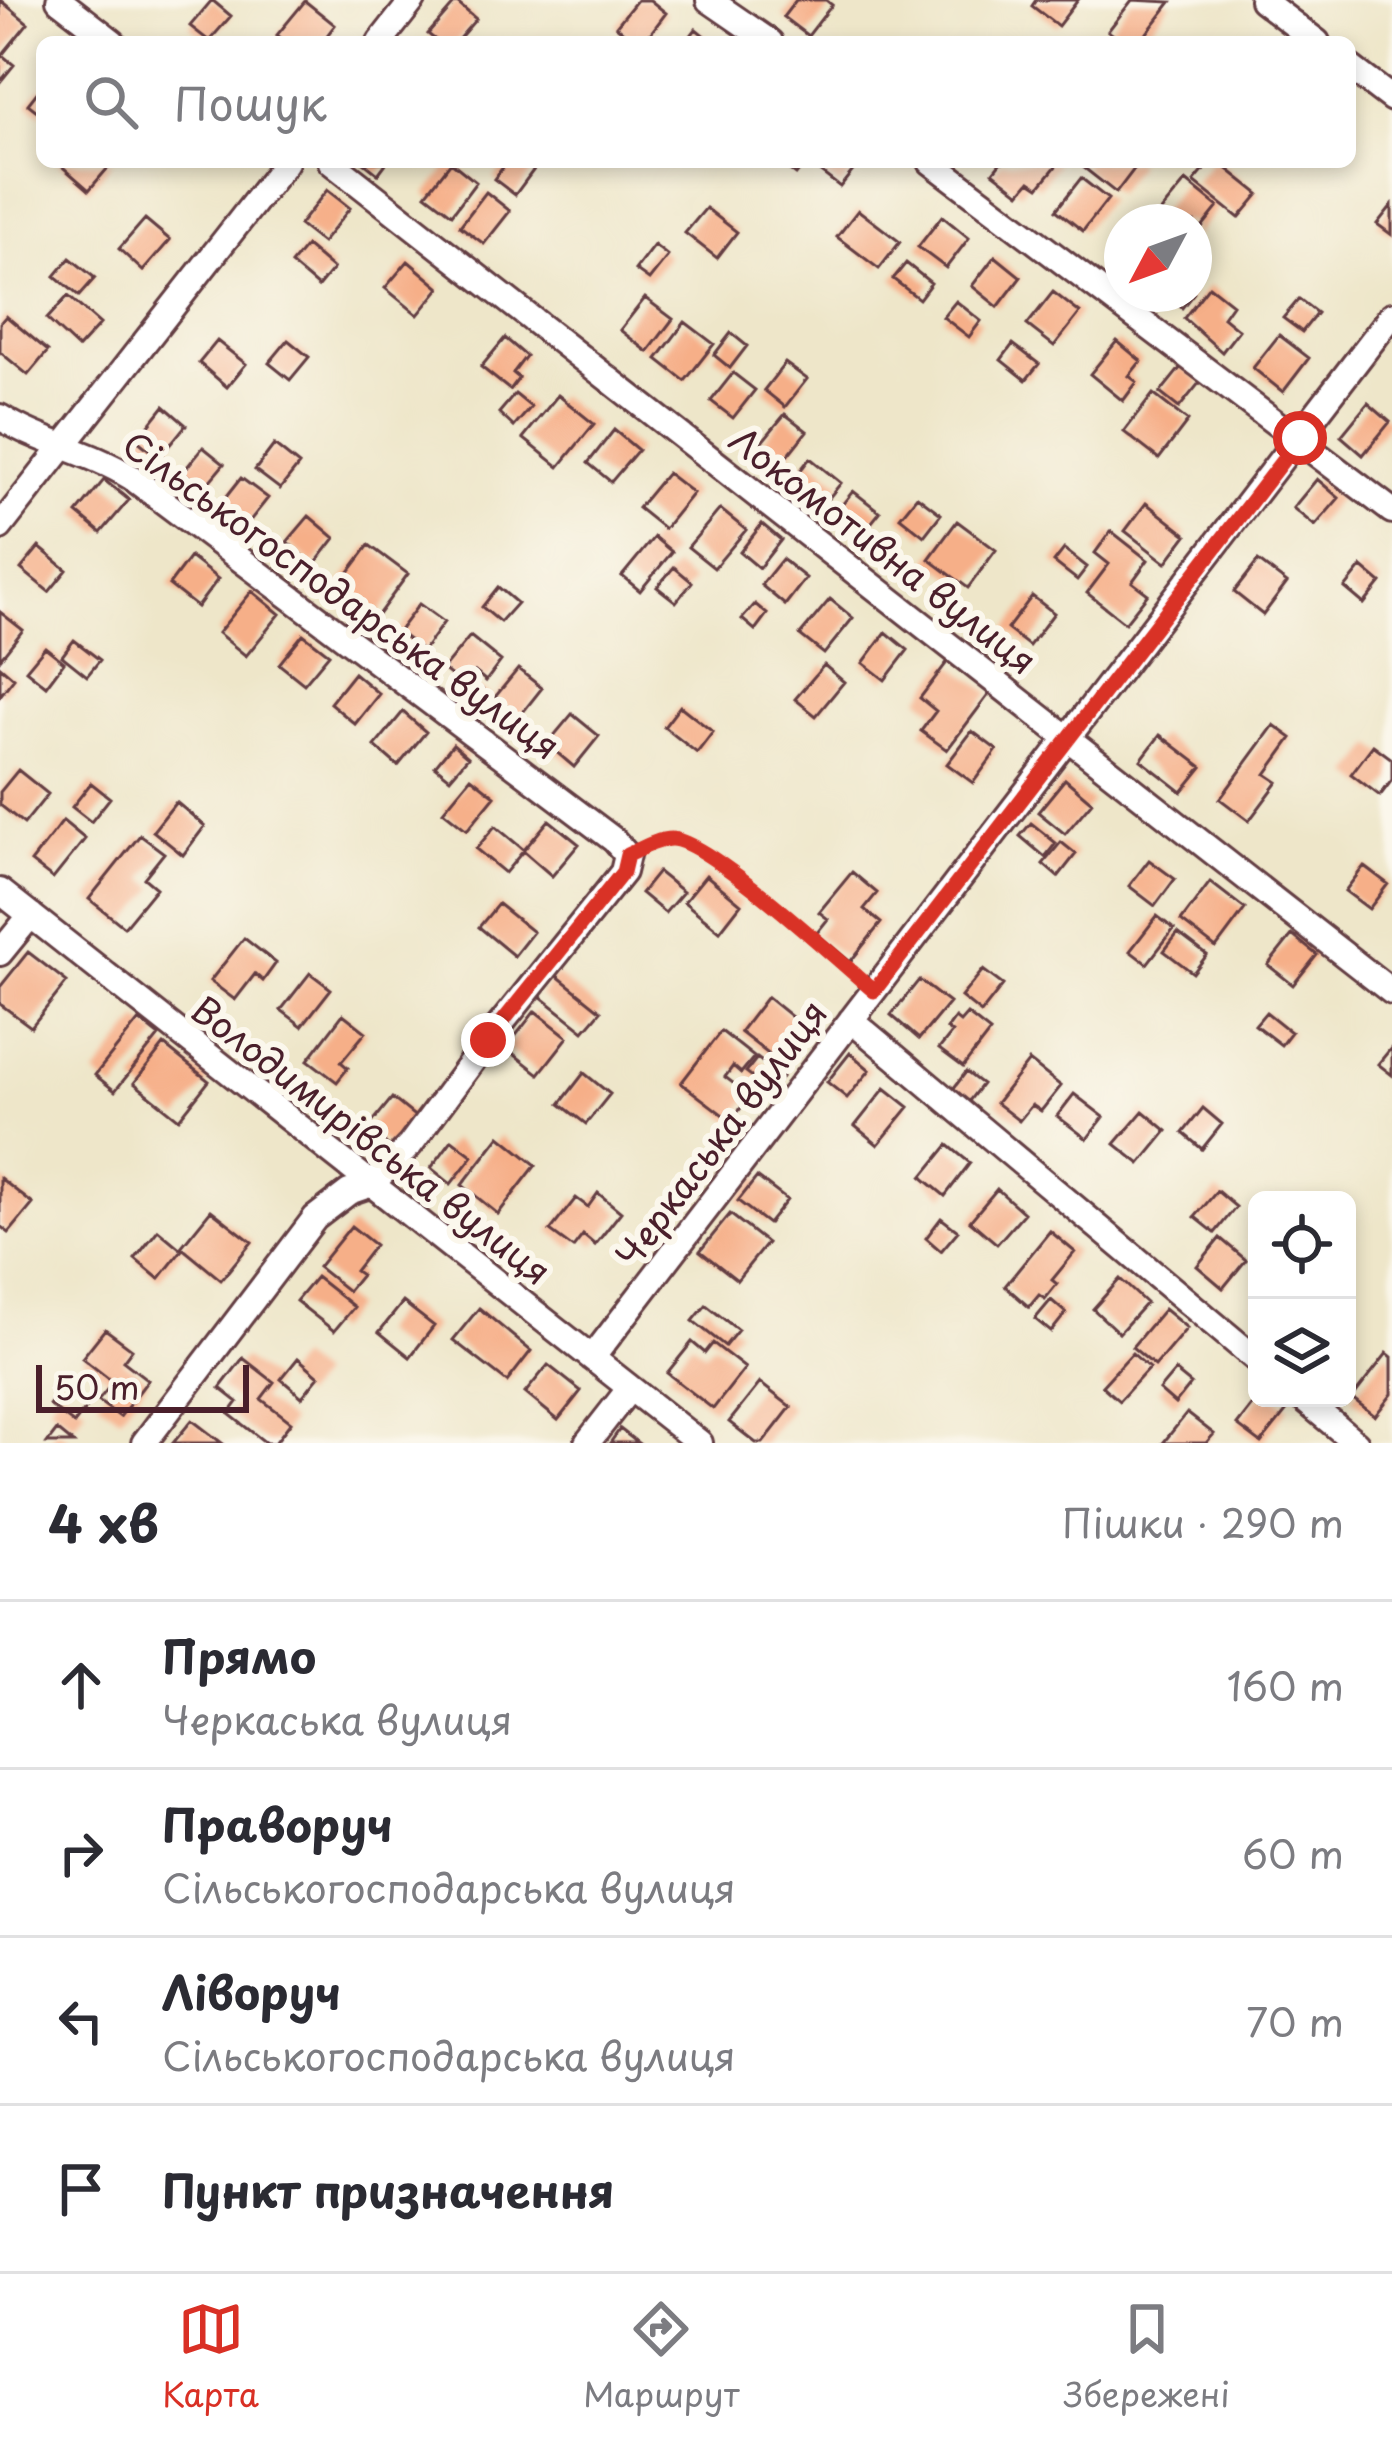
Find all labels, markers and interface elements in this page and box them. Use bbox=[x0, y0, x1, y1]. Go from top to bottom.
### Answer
search box bbox=[36, 36, 1356, 168]
text: Пошук bbox=[174, 68, 327, 136]
icon: search bbox=[78, 69, 144, 135]
north arrow bbox=[1104, 204, 1212, 312]
route start bbox=[1273, 411, 1327, 465]
street label: Локомотивна вулиця bbox=[719, 412, 1049, 686]
street label: Сільськогосподарська вулиця bbox=[112, 417, 572, 771]
street label: Володимирівська вулиця bbox=[181, 981, 563, 1297]
street label: Черкаська вулиця bbox=[601, 988, 839, 1278]
route end bbox=[461, 1013, 515, 1067]
map controls bbox=[1248, 1191, 1356, 1407]
button: locate bbox=[1248, 1191, 1356, 1299]
button: layers bbox=[1248, 1299, 1356, 1407]
scale bar bbox=[36, 1359, 249, 1412]
text: 50 m bbox=[54, 1361, 140, 1411]
text: 4 хв bbox=[48, 1483, 159, 1560]
text: Пішки · 290 m bbox=[1062, 1492, 1344, 1551]
text: Прямо bbox=[162, 1621, 316, 1689]
icon: ahead bbox=[48, 1652, 114, 1718]
text: 160 m bbox=[1227, 1655, 1344, 1714]
text: Черкаська вулиця bbox=[162, 1689, 512, 1748]
text: Праворуч bbox=[162, 1789, 393, 1857]
icon: right bbox=[48, 1820, 114, 1886]
text: 60 m bbox=[1242, 1823, 1344, 1882]
text: Сільськогосподарська вулиця bbox=[162, 1857, 736, 1916]
text: Ліворуч bbox=[162, 1957, 341, 2025]
icon: left bbox=[48, 1988, 114, 2054]
text: 70 m bbox=[1246, 1991, 1344, 2050]
text: Сільськогосподарська вулиця bbox=[162, 2025, 736, 2084]
text: Пункт призначення bbox=[162, 2155, 614, 2223]
icon: arrive bbox=[48, 2156, 114, 2222]
tab: Карта bbox=[162, 2296, 259, 2418]
tab: Маршрут bbox=[583, 2296, 740, 2418]
tab: Збережені bbox=[1064, 2296, 1230, 2418]

